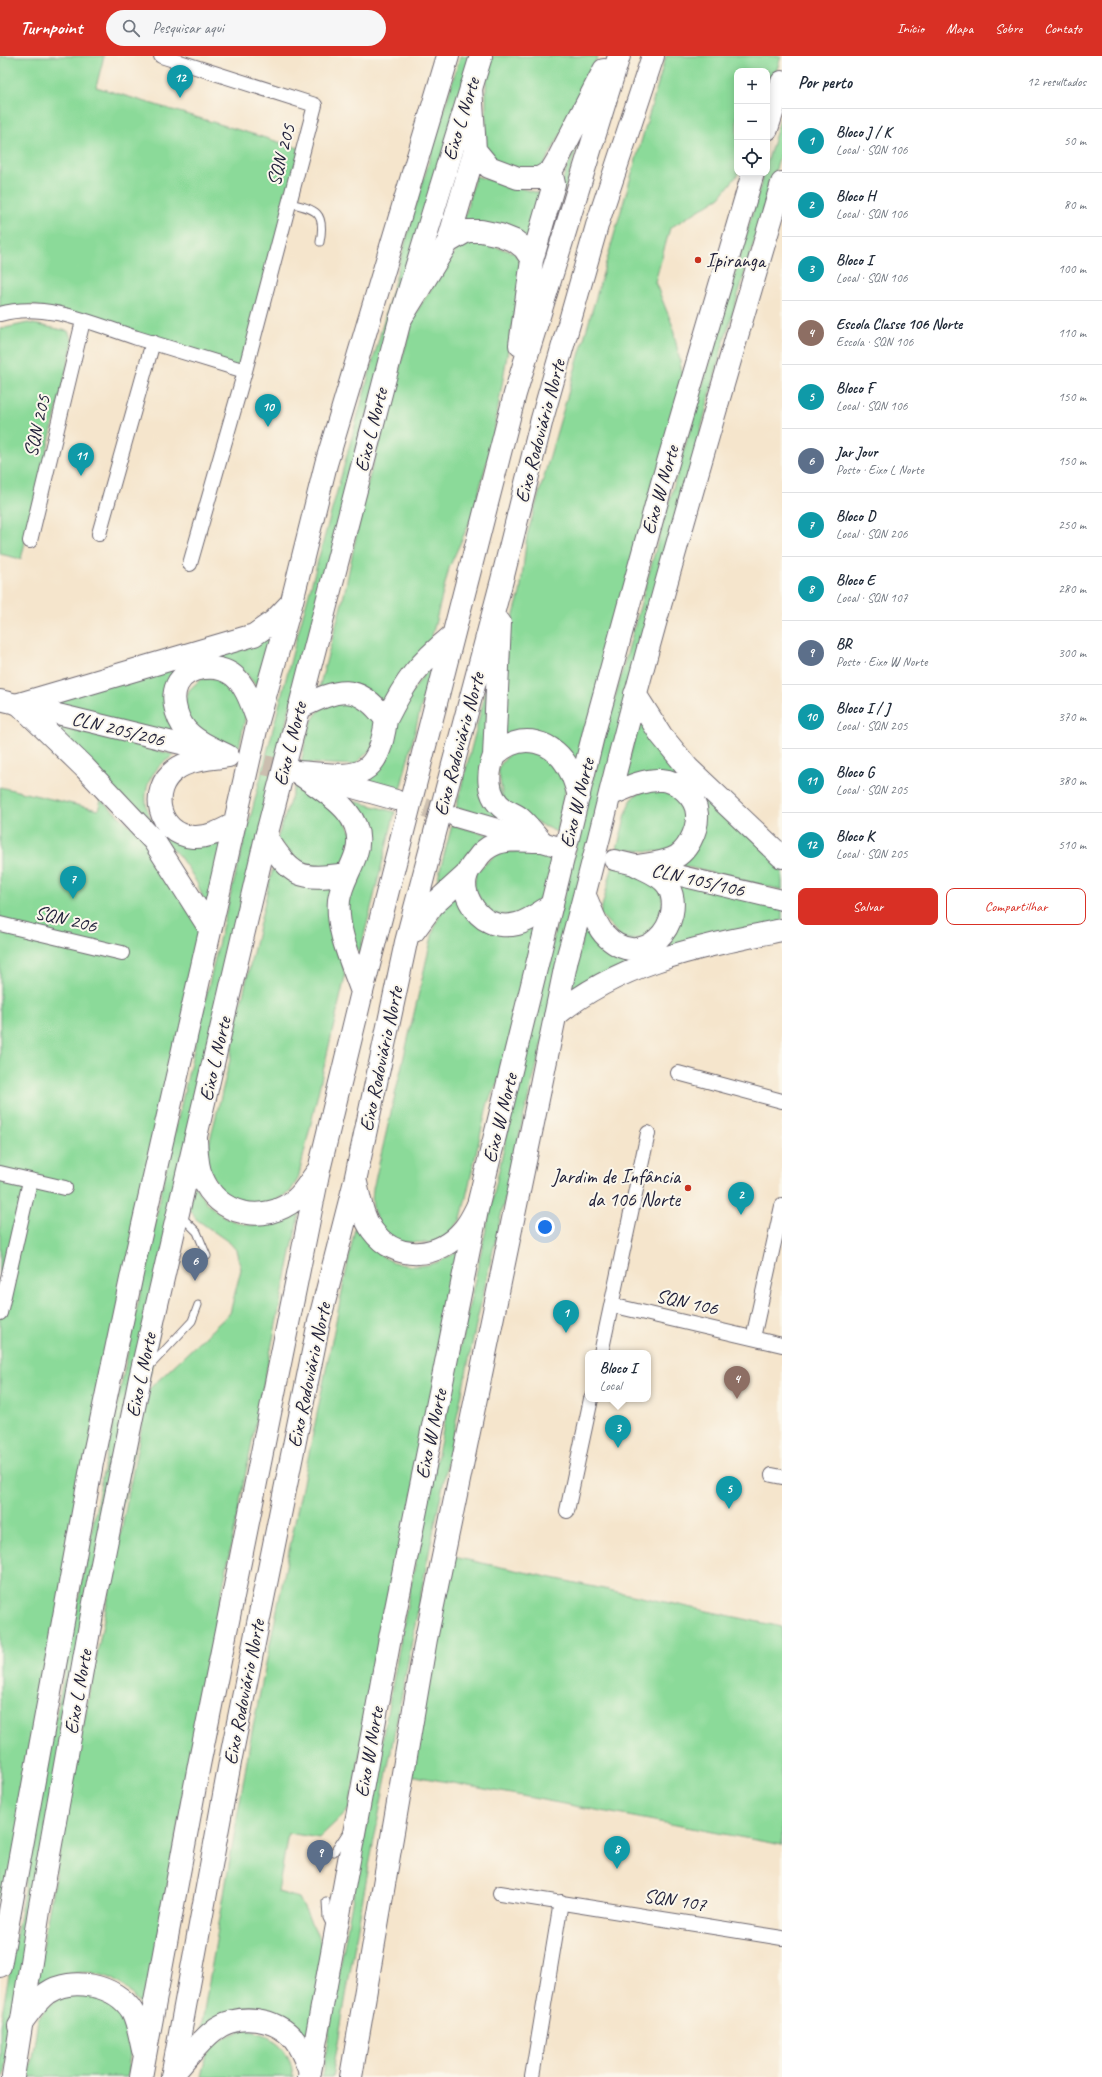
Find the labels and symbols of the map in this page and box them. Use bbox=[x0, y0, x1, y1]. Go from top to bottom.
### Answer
pin: 12 bbox=[167, 65, 193, 98]
street label: Eixo L Norte bbox=[437, 73, 486, 163]
street label: SQN 205 bbox=[261, 121, 301, 189]
place label: Ipiranga bbox=[706, 248, 767, 273]
marker: Ipiranga bbox=[693, 255, 703, 265]
street label: Eixo Rodoviário Norte bbox=[509, 355, 571, 505]
street label: Eixo L Norte bbox=[349, 384, 394, 474]
street label: SQN 205 bbox=[18, 392, 56, 459]
pin: 10 bbox=[255, 394, 281, 427]
street label: Eixo W Norte bbox=[635, 441, 685, 537]
pin: 11 bbox=[68, 443, 94, 476]
street label: Eixo Rodoviário Norte bbox=[428, 668, 490, 818]
street label: Eixo L Norte bbox=[268, 698, 313, 788]
street label: CLN 205/206 bbox=[69, 705, 168, 753]
street label: Eixo W Norte bbox=[554, 754, 601, 850]
street label: CLN 105/106 bbox=[649, 857, 748, 903]
pin: 7 bbox=[60, 866, 86, 899]
street label: SQN 206 bbox=[33, 899, 100, 939]
street label: Eixo Rodoviário Norte bbox=[353, 983, 409, 1133]
street label: Eixo L Norte bbox=[193, 1013, 237, 1103]
street label: Eixo W Norte bbox=[477, 1069, 524, 1165]
place label: Jardim de Infância da 106 Norte bbox=[551, 1164, 682, 1212]
pin: 2 bbox=[728, 1182, 754, 1215]
marker: Jardim de Infância da 106 Norte bbox=[683, 1183, 693, 1193]
your location bbox=[535, 1217, 555, 1237]
pin: 6 bbox=[182, 1248, 208, 1281]
street label: SQN 106 bbox=[654, 1283, 721, 1321]
street label: Eixo Rodoviário Norte bbox=[281, 1299, 337, 1449]
pin: 1 bbox=[553, 1300, 579, 1333]
street label: Eixo L Norte bbox=[120, 1329, 162, 1419]
pin: 4 bbox=[724, 1366, 750, 1399]
street label: Eixo W Norte bbox=[409, 1385, 453, 1481]
pin: 3 bbox=[605, 1415, 631, 1448]
pin: 5 bbox=[716, 1476, 742, 1509]
street label: Eixo Rodoviário Norte bbox=[218, 1616, 271, 1767]
street label: Eixo L Norte bbox=[58, 1646, 98, 1736]
street label: Eixo W Norte bbox=[349, 1704, 389, 1799]
pin: 8 bbox=[604, 1836, 630, 1869]
pin: 9 bbox=[307, 1840, 333, 1873]
street label: SQN 107 bbox=[642, 1883, 709, 1917]

